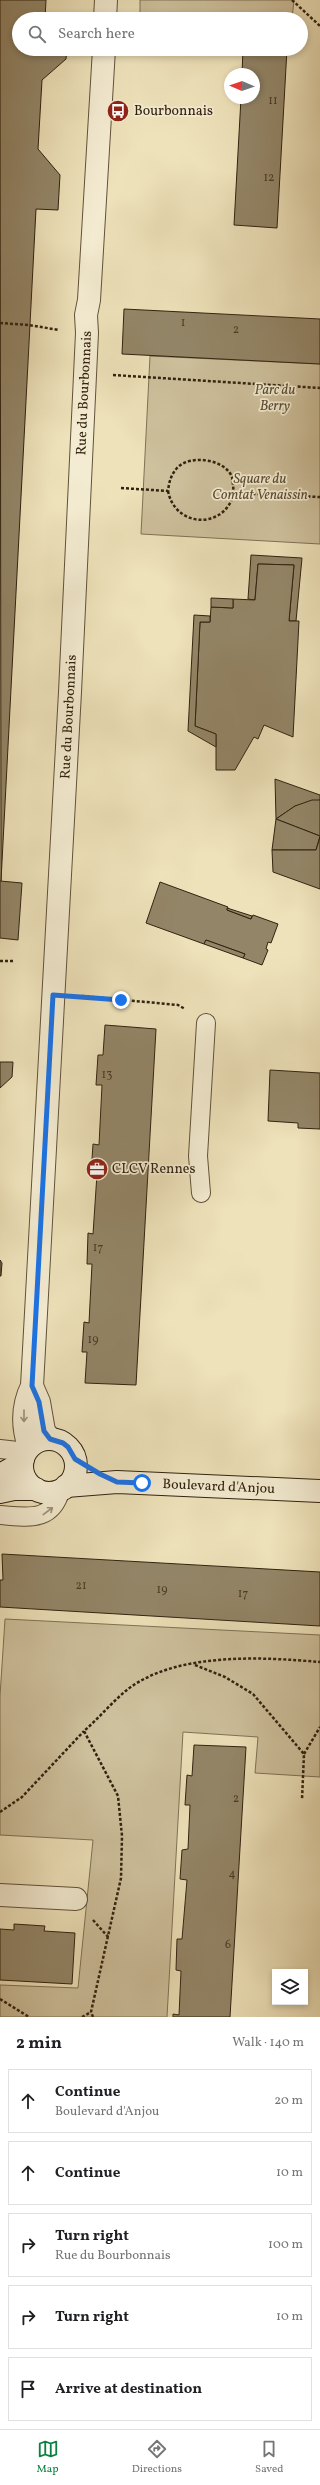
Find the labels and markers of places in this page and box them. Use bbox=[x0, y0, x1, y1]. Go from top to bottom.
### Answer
bus stop icon: Bourbonnais bbox=[105, 98, 131, 124]
place label: Bourbonnais bbox=[134, 102, 213, 121]
office icon: CLCV Rennes bbox=[84, 1156, 110, 1182]
place label: CLCV Rennes bbox=[112, 1160, 195, 1179]

